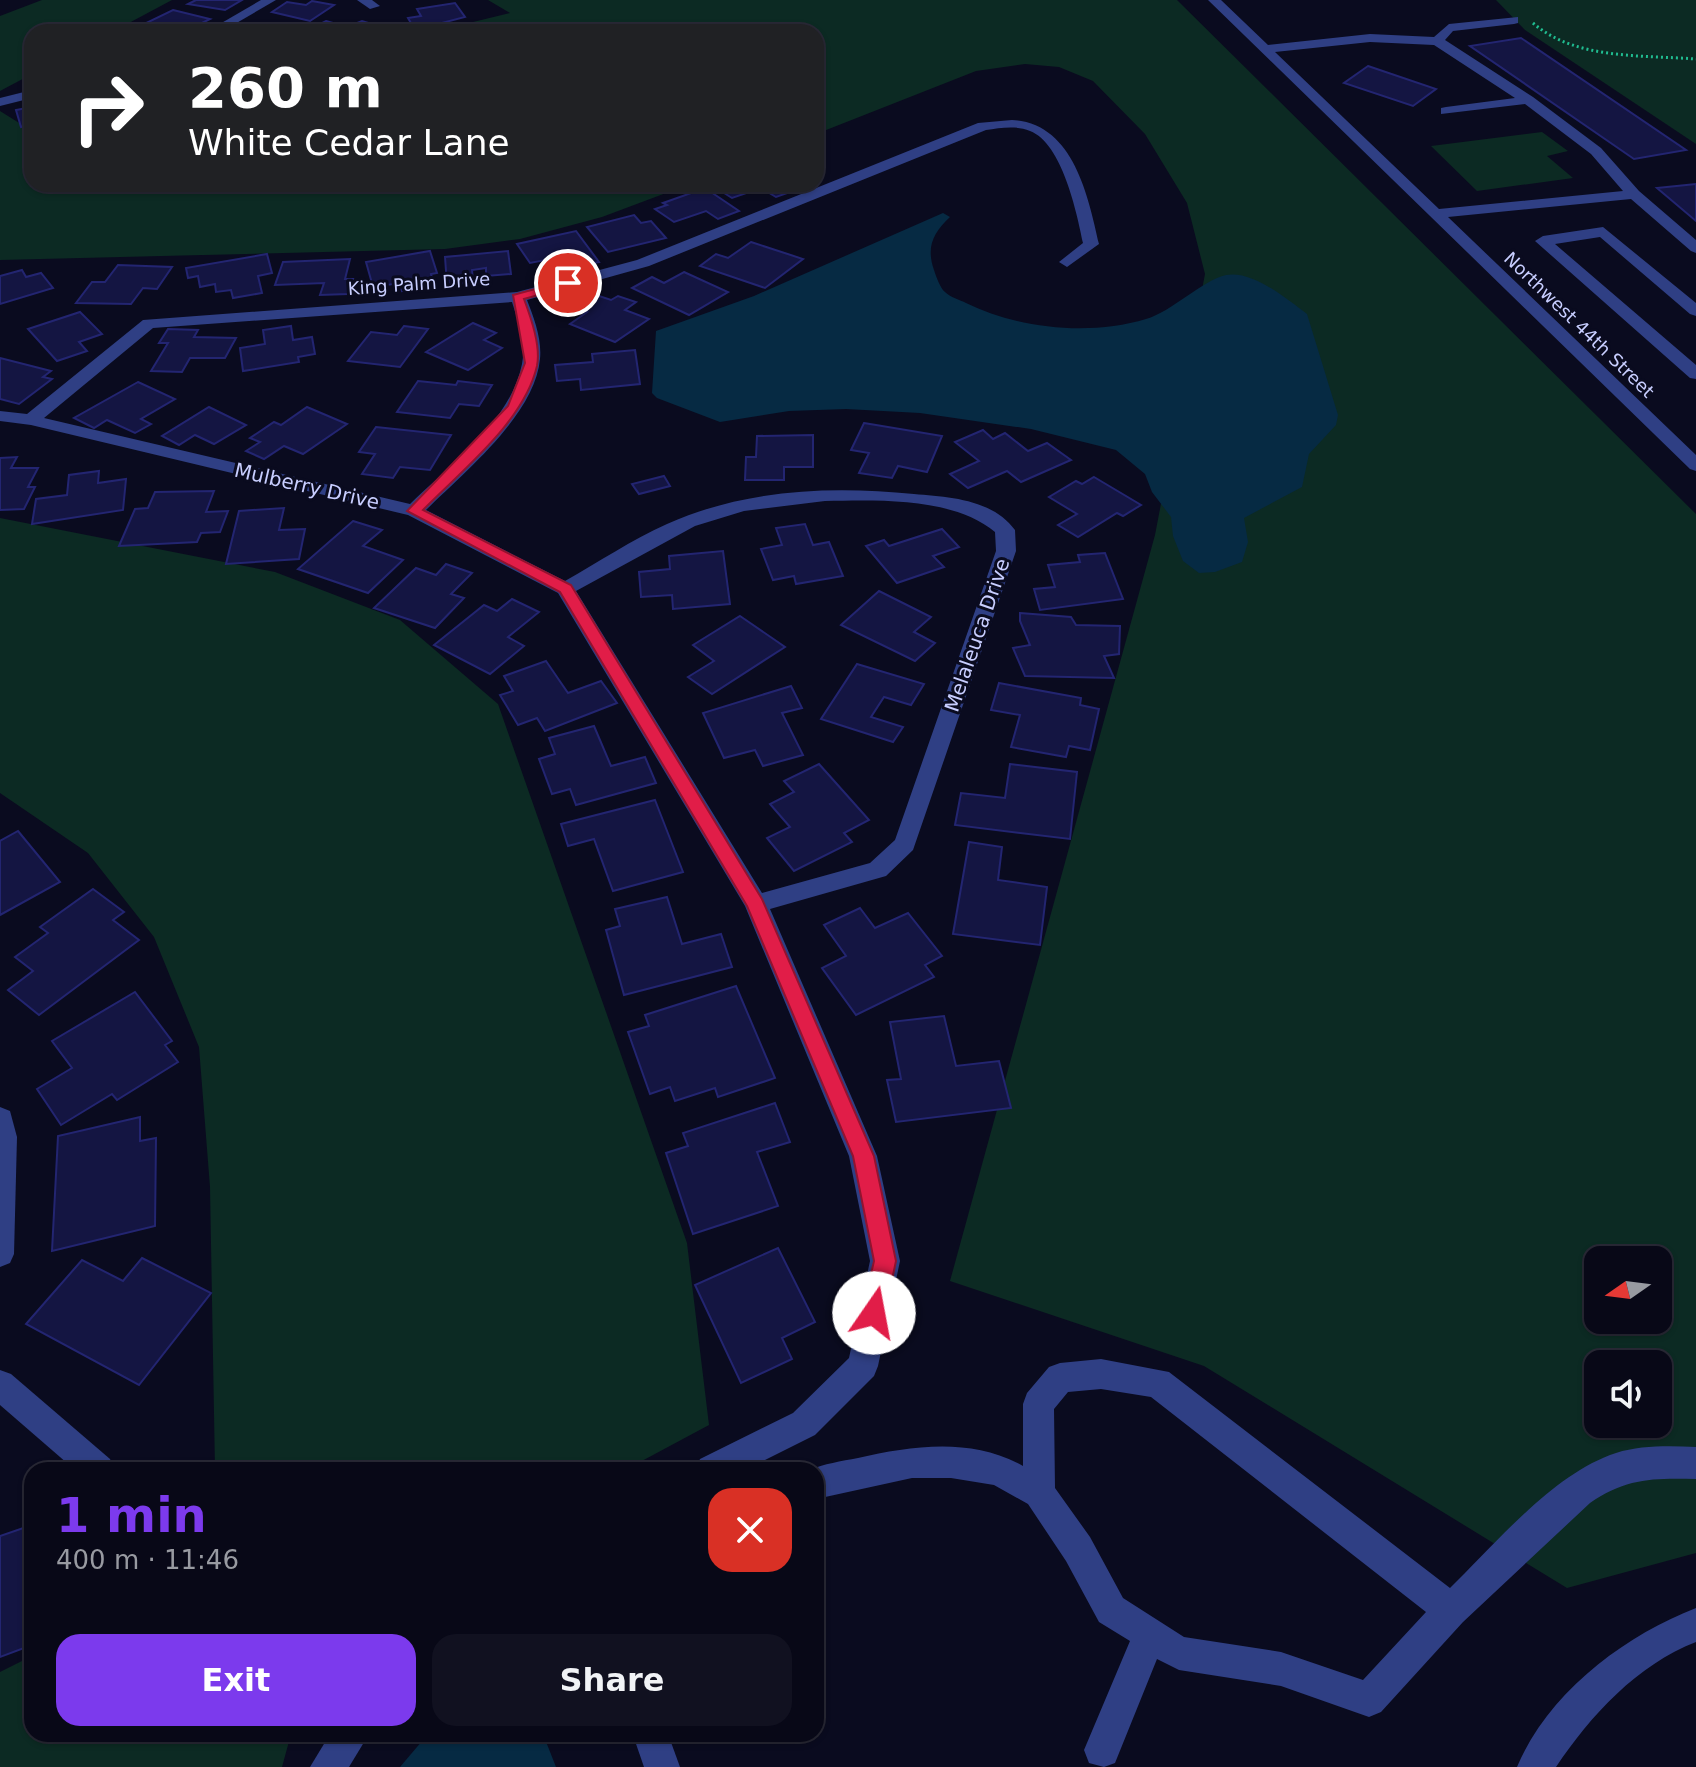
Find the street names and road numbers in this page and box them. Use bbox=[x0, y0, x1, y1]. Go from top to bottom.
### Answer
street label: Northwest 44th Street bbox=[1500, 248, 1659, 402]
street label: King Palm Drive bbox=[347, 268, 491, 299]
street label: Mulberry Drive bbox=[232, 458, 382, 514]
street label: Melaleuca Drive bbox=[939, 555, 1015, 715]

